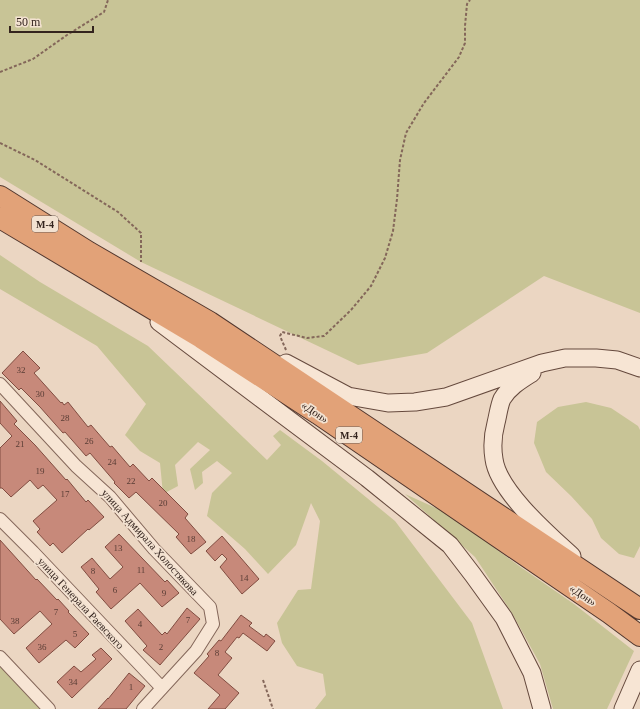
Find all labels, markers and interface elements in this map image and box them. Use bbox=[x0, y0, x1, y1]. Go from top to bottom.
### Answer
scale bar bbox=[10, 8, 93, 34]
text: 50 m bbox=[16, 15, 41, 29]
road number: М-4 bbox=[32, 216, 58, 232]
house number: 32 bbox=[17, 365, 26, 375]
house number: 30 bbox=[36, 389, 45, 399]
street label: «Дон» bbox=[299, 399, 331, 425]
house number: 28 bbox=[61, 413, 70, 423]
road number: М-4 bbox=[336, 427, 362, 443]
house number: 26 bbox=[85, 436, 94, 446]
house number: 21 bbox=[16, 439, 25, 449]
house number: 24 bbox=[108, 457, 117, 467]
house number: 19 bbox=[36, 466, 45, 476]
house number: 22 bbox=[127, 476, 136, 486]
street label: улица Адмирала Холостякова bbox=[99, 486, 201, 598]
house number: 17 bbox=[61, 489, 70, 499]
house number: 20 bbox=[159, 498, 168, 508]
house number: 18 bbox=[187, 534, 196, 544]
house number: 13 bbox=[114, 543, 123, 553]
street label: улица Генерала Раевского bbox=[35, 555, 127, 652]
house number: 11 bbox=[137, 565, 145, 575]
house number: 8 bbox=[91, 566, 96, 576]
house number: 14 bbox=[240, 573, 249, 583]
street label: «Дон» bbox=[567, 582, 599, 608]
house number: 6 bbox=[113, 585, 118, 595]
house number: 9 bbox=[162, 588, 167, 598]
house number: 7 bbox=[54, 607, 59, 617]
house number: 7 bbox=[186, 615, 191, 625]
house number: 38 bbox=[11, 616, 20, 626]
house number: 4 bbox=[138, 619, 143, 629]
house number: 5 bbox=[73, 629, 78, 639]
house number: 36 bbox=[38, 642, 47, 652]
house number: 2 bbox=[159, 642, 163, 652]
house number: 8 bbox=[215, 648, 220, 658]
house number: 34 bbox=[69, 677, 78, 687]
house number: 1 bbox=[129, 682, 133, 692]

